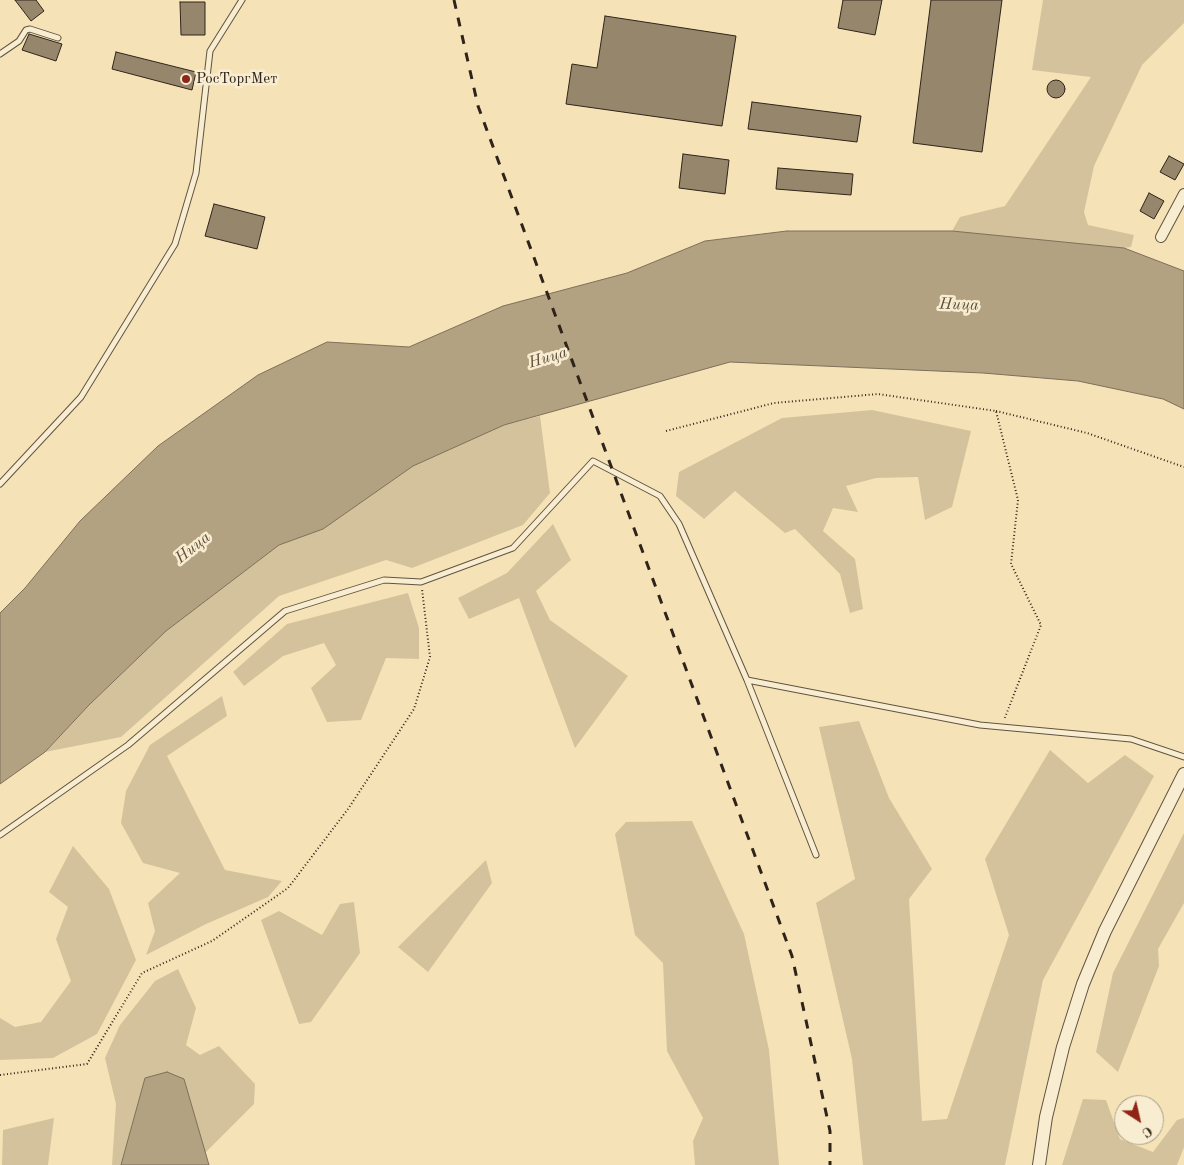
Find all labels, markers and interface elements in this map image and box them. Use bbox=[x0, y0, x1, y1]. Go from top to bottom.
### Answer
place label: РосТоргМет bbox=[196, 70, 277, 88]
marker: РосТоргМет bbox=[180, 73, 192, 85]
water label: Ница bbox=[939, 295, 979, 315]
water label: Ница bbox=[526, 343, 570, 373]
water label: Ница bbox=[172, 528, 214, 568]
north arrow bbox=[1114, 1095, 1164, 1145]
text: С bbox=[1139, 1123, 1155, 1140]

